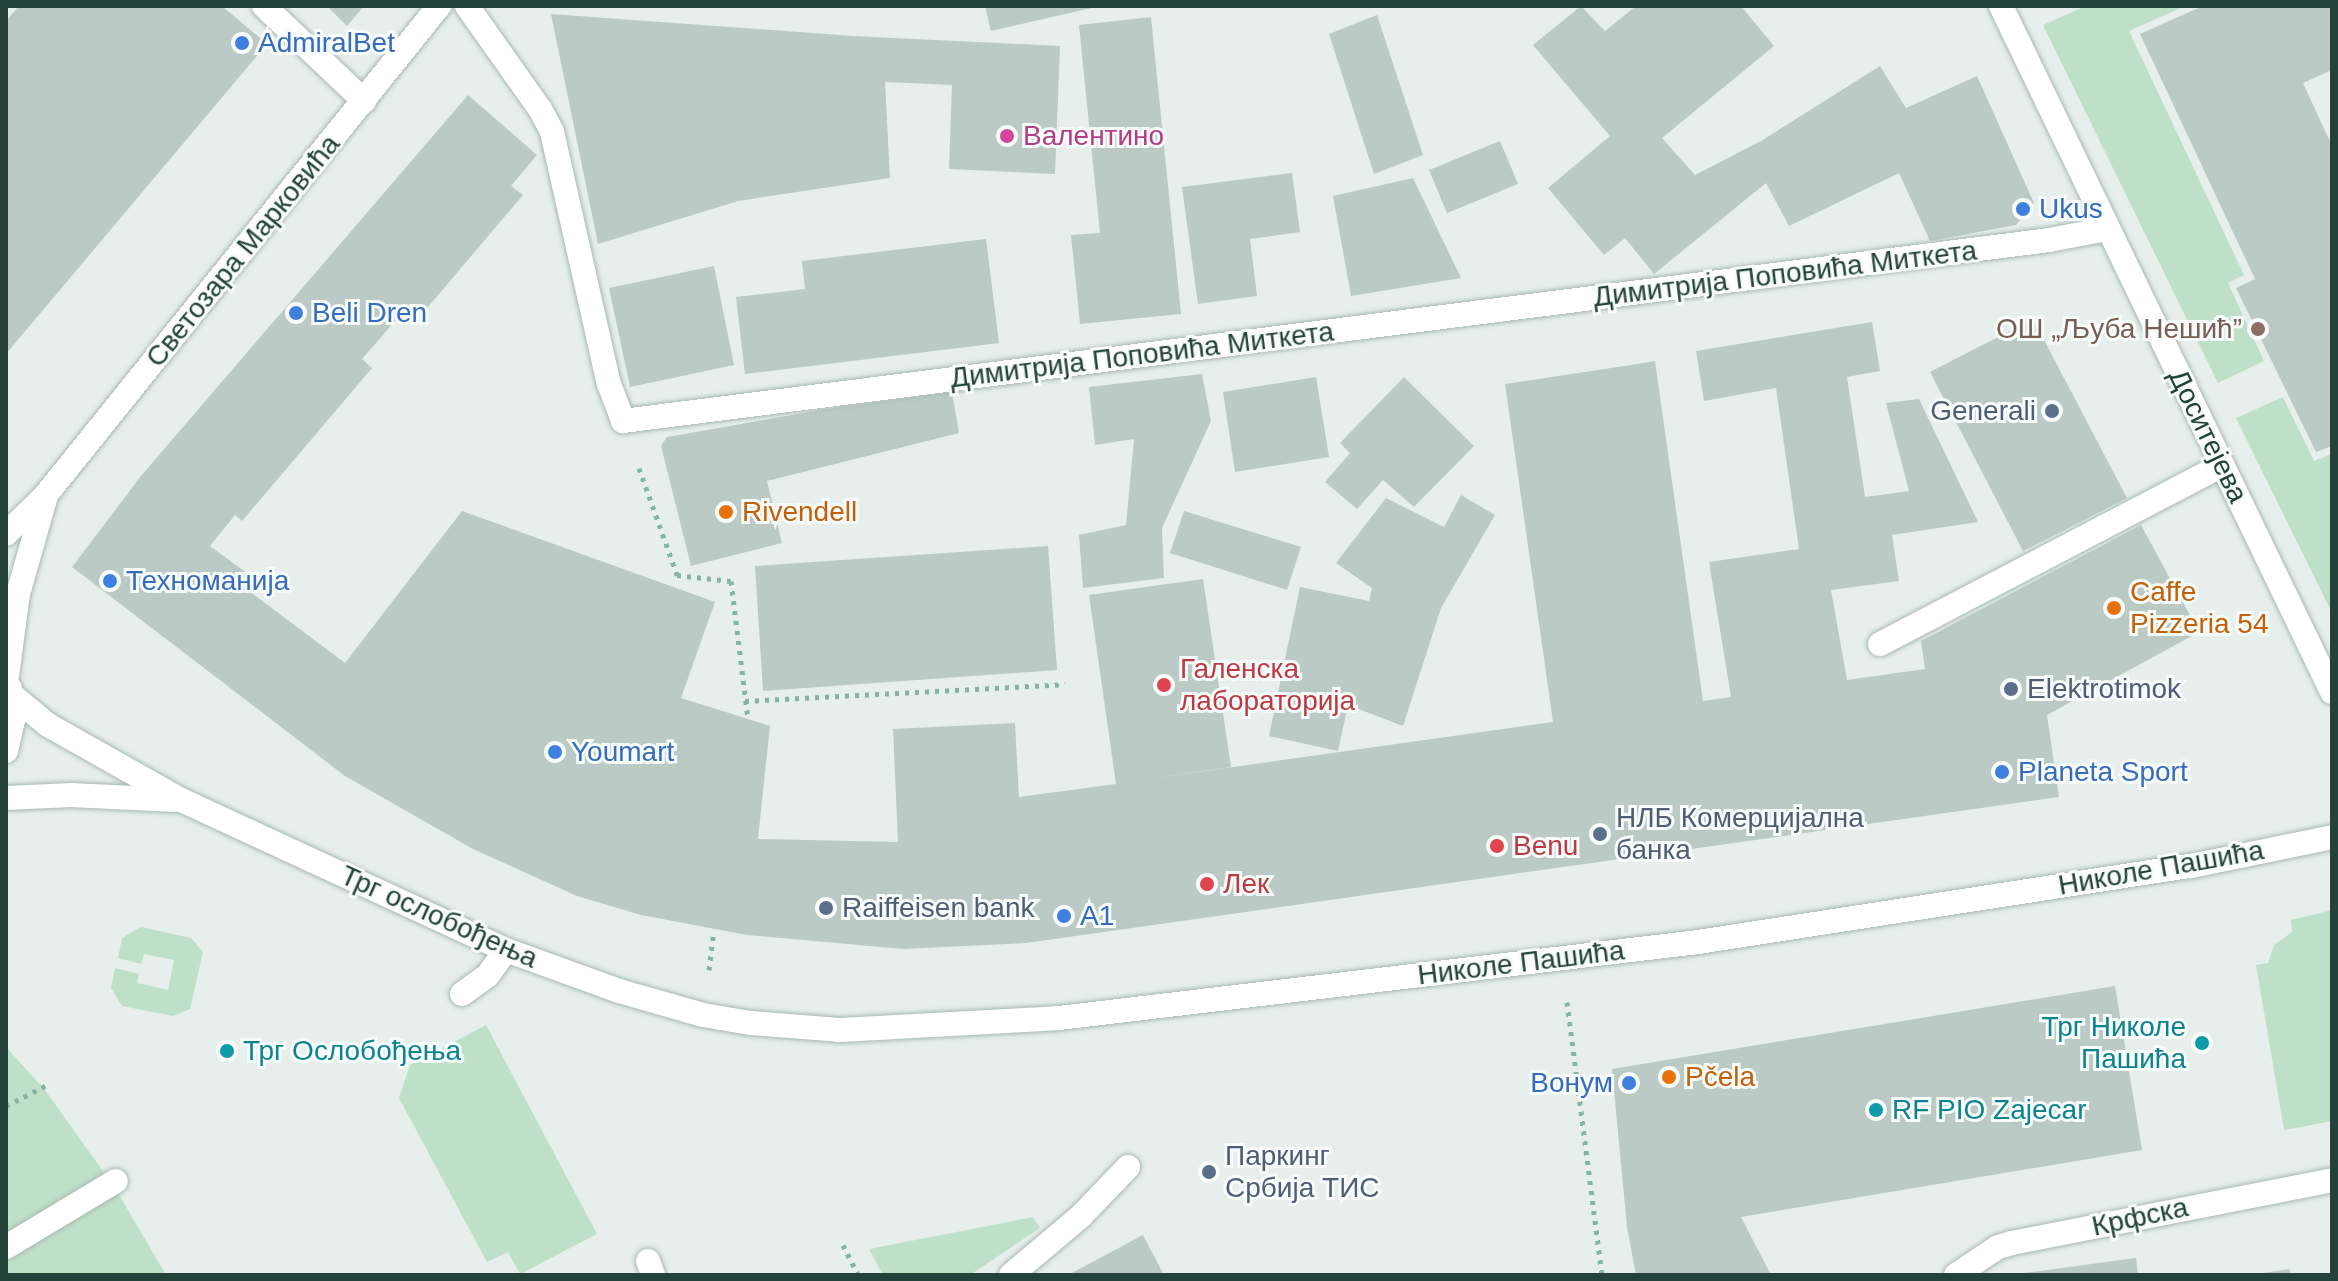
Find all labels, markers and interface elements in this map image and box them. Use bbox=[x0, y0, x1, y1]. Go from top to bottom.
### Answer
place label: AdmiralBet bbox=[258, 26, 395, 60]
marker: AdmiralBet bbox=[233, 34, 251, 52]
place label: Валентино bbox=[1023, 119, 1164, 153]
marker: Валентино bbox=[998, 127, 1016, 145]
street label: Светозара Марковића bbox=[139, 128, 347, 374]
place label: Ukus bbox=[2039, 192, 2103, 226]
marker: Ukus bbox=[2014, 200, 2032, 218]
street label: Димитрија Поповића Миткета bbox=[1591, 234, 1979, 314]
place label: Beli Dren bbox=[312, 296, 427, 330]
marker: Beli Dren bbox=[287, 304, 305, 322]
place label: ОШ „Љуба Нешић” bbox=[1996, 312, 2242, 346]
street label: Димитрија Поповића Миткета bbox=[948, 315, 1336, 395]
marker: ОШ „Љуба Нешић” bbox=[2249, 320, 2267, 338]
street label: Доситејева bbox=[2161, 364, 2255, 508]
place label: Generali bbox=[1930, 394, 2036, 428]
marker: Generali bbox=[2043, 402, 2061, 420]
place label: Rivendell bbox=[742, 495, 857, 529]
marker: Rivendell bbox=[717, 503, 735, 521]
place label: Техноманија bbox=[126, 564, 289, 598]
marker: Техноманија bbox=[101, 572, 119, 590]
place label: Caffe Pizzeria 54 bbox=[2130, 575, 2269, 641]
marker: Caffe Pizzeria 54 bbox=[2105, 599, 2123, 617]
place label: Галенска лабораторија bbox=[1180, 652, 1355, 718]
place label: Elektrotimok bbox=[2027, 672, 2181, 706]
marker: Галенска лабораторија bbox=[1155, 676, 1173, 694]
marker: Elektrotimok bbox=[2002, 680, 2020, 698]
place label: Youmart bbox=[571, 735, 674, 769]
marker: Youmart bbox=[546, 743, 564, 761]
place label: Planeta Sport bbox=[2018, 755, 2188, 789]
marker: Planeta Sport bbox=[1993, 763, 2011, 781]
place label: НЛБ Комерцијална банка bbox=[1616, 801, 1864, 867]
marker: НЛБ Комерцијална банка bbox=[1591, 825, 1609, 843]
place label: Benu bbox=[1513, 829, 1578, 863]
street label: Николе Пашића bbox=[2056, 833, 2266, 903]
marker: Benu bbox=[1488, 837, 1506, 855]
street label: Трг ослобођења bbox=[335, 859, 543, 975]
place label: Лек bbox=[1223, 867, 1269, 901]
marker: Лек bbox=[1198, 875, 1216, 893]
place label: Raiffeisen bank bbox=[842, 891, 1034, 925]
marker: Raiffeisen bank bbox=[817, 899, 835, 917]
place label: A1 bbox=[1080, 899, 1114, 933]
marker: A1 bbox=[1055, 907, 1073, 925]
street label: Николе Пашића bbox=[1416, 934, 1626, 992]
place label: Трг Николе Пашића bbox=[2042, 1010, 2186, 1076]
place label: Трг Ослобођења bbox=[243, 1034, 461, 1068]
marker: Трг Николе Пашића bbox=[2193, 1034, 2211, 1052]
marker: Трг Ослобођења bbox=[218, 1042, 236, 1060]
place label: Pčela bbox=[1685, 1060, 1755, 1094]
place label: Вонум bbox=[1530, 1066, 1613, 1100]
marker: Pčela bbox=[1660, 1068, 1678, 1086]
marker: Вонум bbox=[1620, 1074, 1638, 1092]
place label: RF PIO Zajecar bbox=[1892, 1093, 2086, 1127]
marker: RF PIO Zajecar bbox=[1867, 1101, 1885, 1119]
place label: Паркинг Србија ТИС bbox=[1225, 1139, 1379, 1205]
marker: Паркинг Србија ТИС bbox=[1200, 1163, 1218, 1181]
street label: Крфска bbox=[2089, 1190, 2191, 1244]

